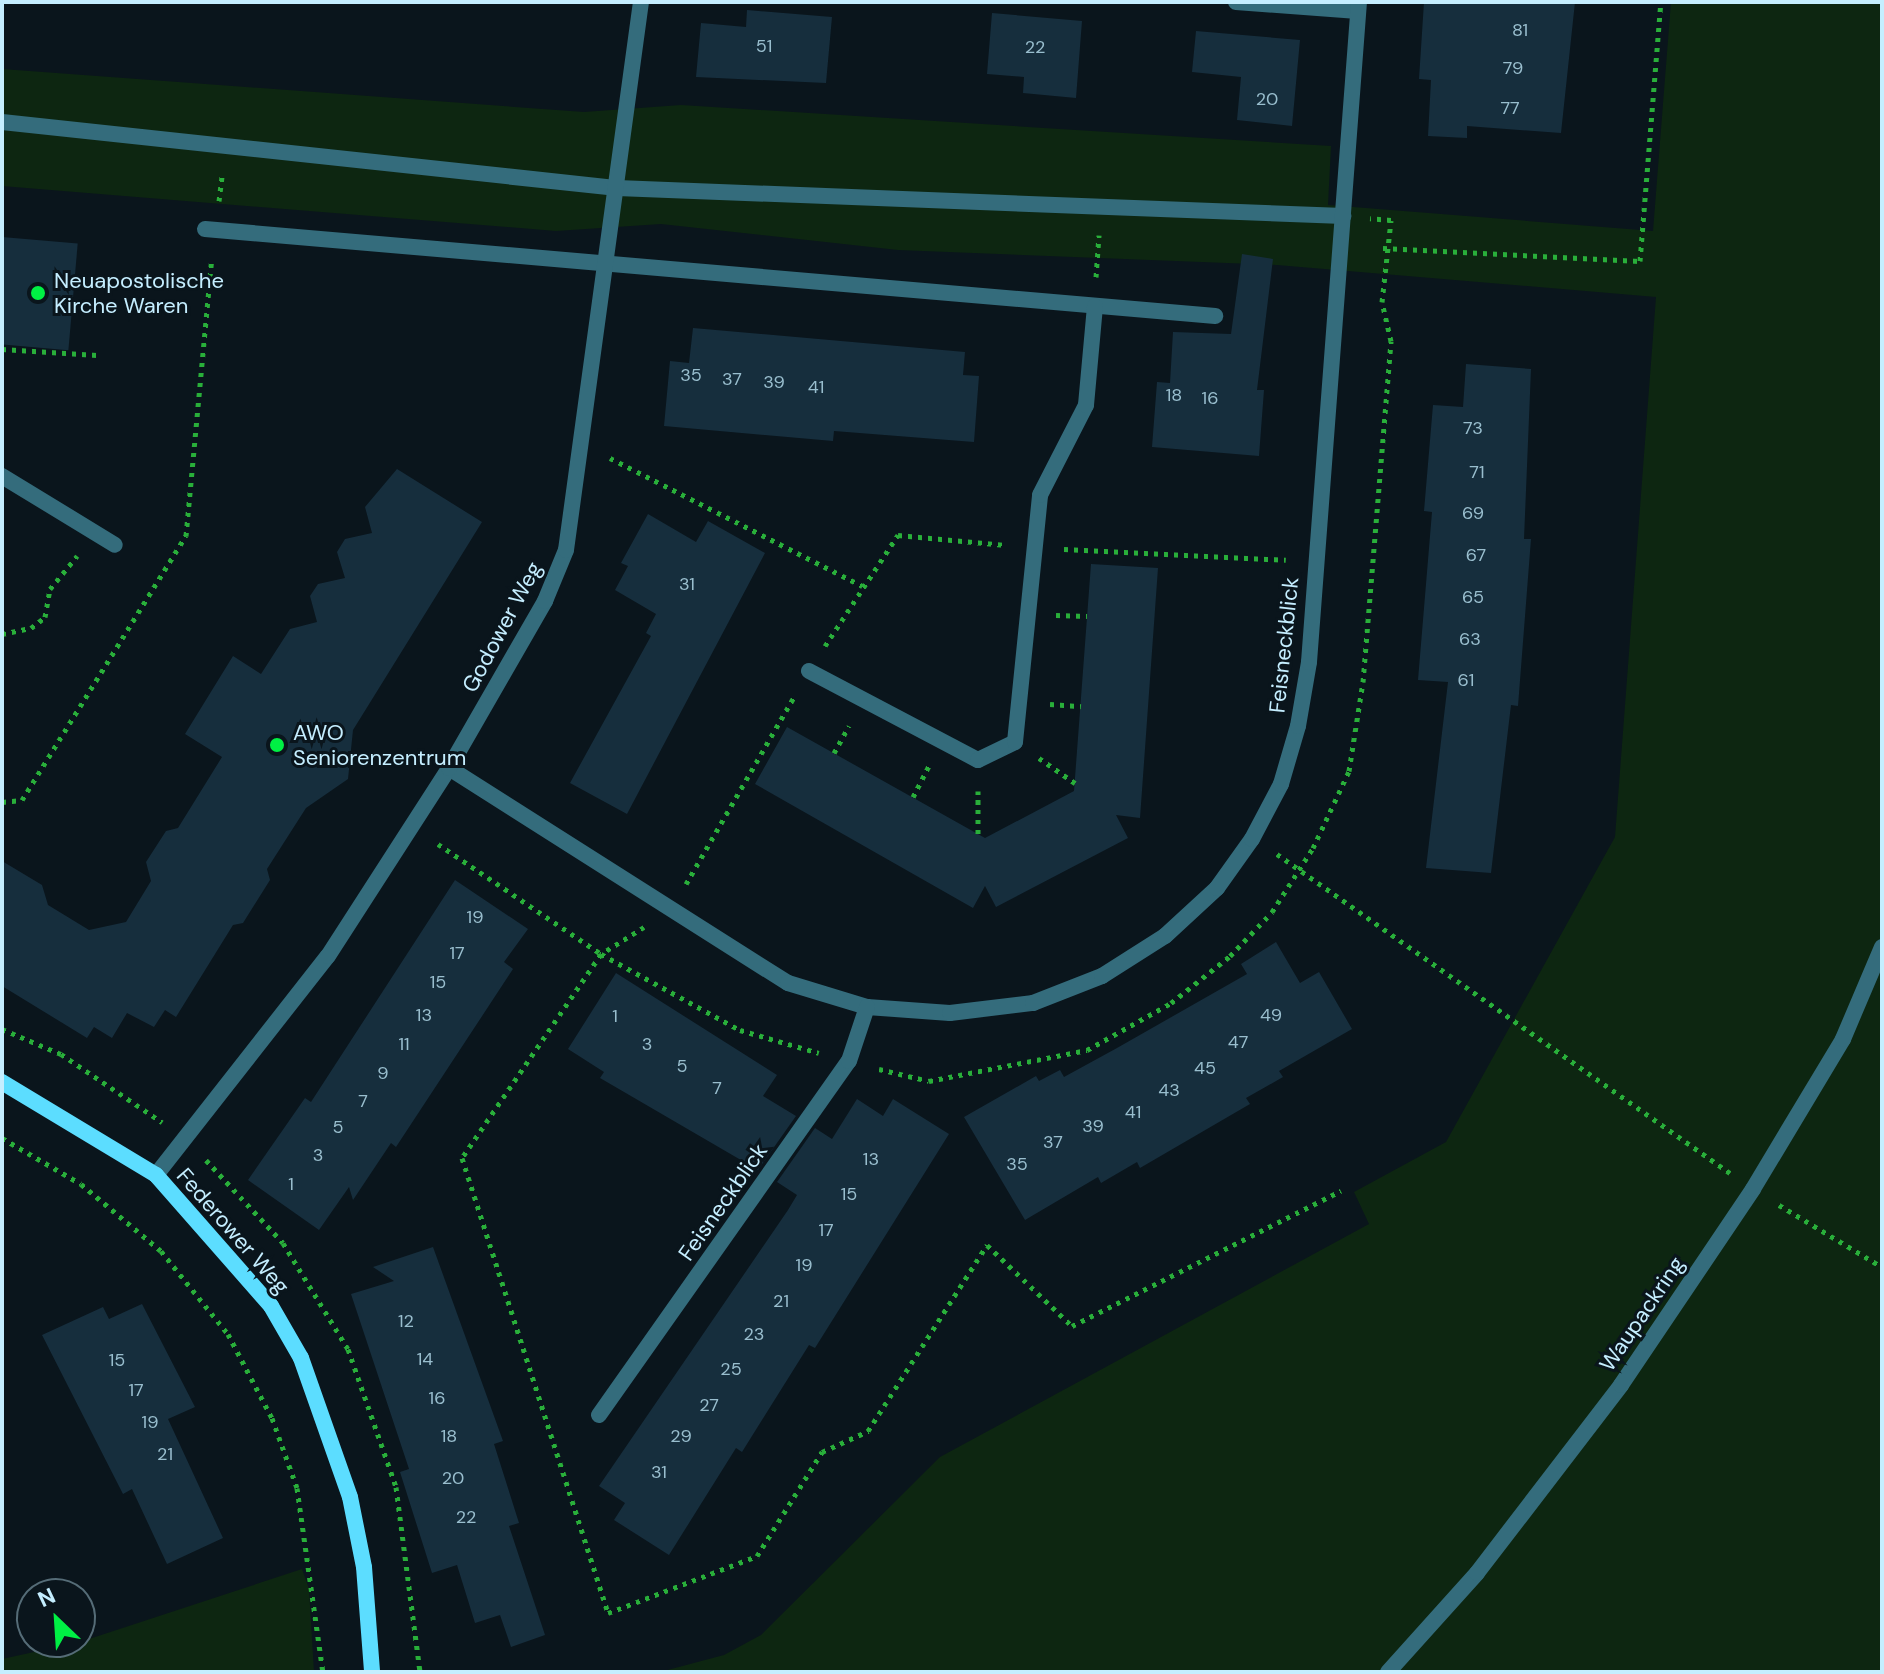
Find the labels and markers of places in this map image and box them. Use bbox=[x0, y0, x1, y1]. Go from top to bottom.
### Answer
place label: Neuapostolische Kirche Waren bbox=[54, 267, 224, 318]
marker: Neuapostolische Kirche Waren bbox=[29, 284, 47, 302]
place label: AWO Seniorenzentrum bbox=[293, 719, 466, 770]
marker: AWO Seniorenzentrum bbox=[268, 736, 286, 754]

